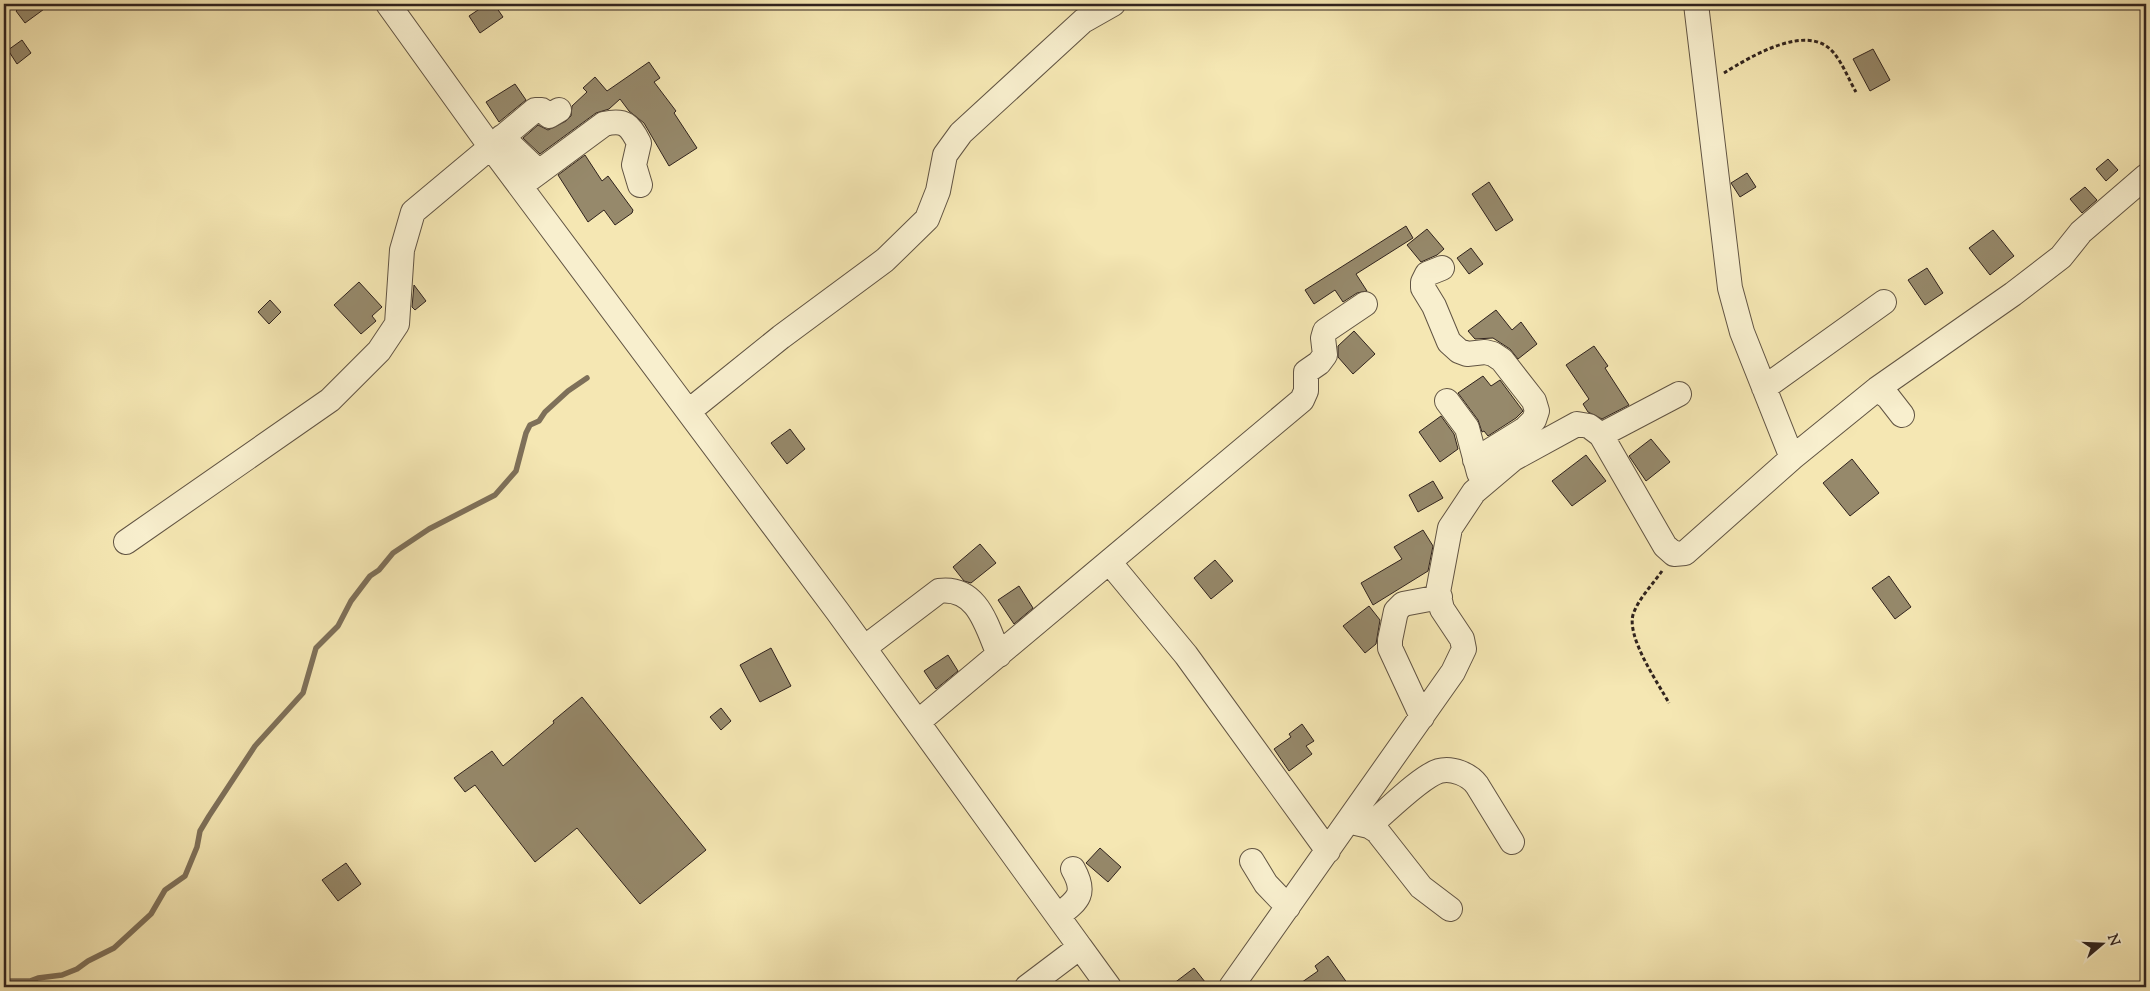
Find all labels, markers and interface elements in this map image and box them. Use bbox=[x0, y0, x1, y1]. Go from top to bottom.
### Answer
north arrow bbox=[2078, 918, 2128, 968]
text: N bbox=[2101, 932, 2124, 949]

